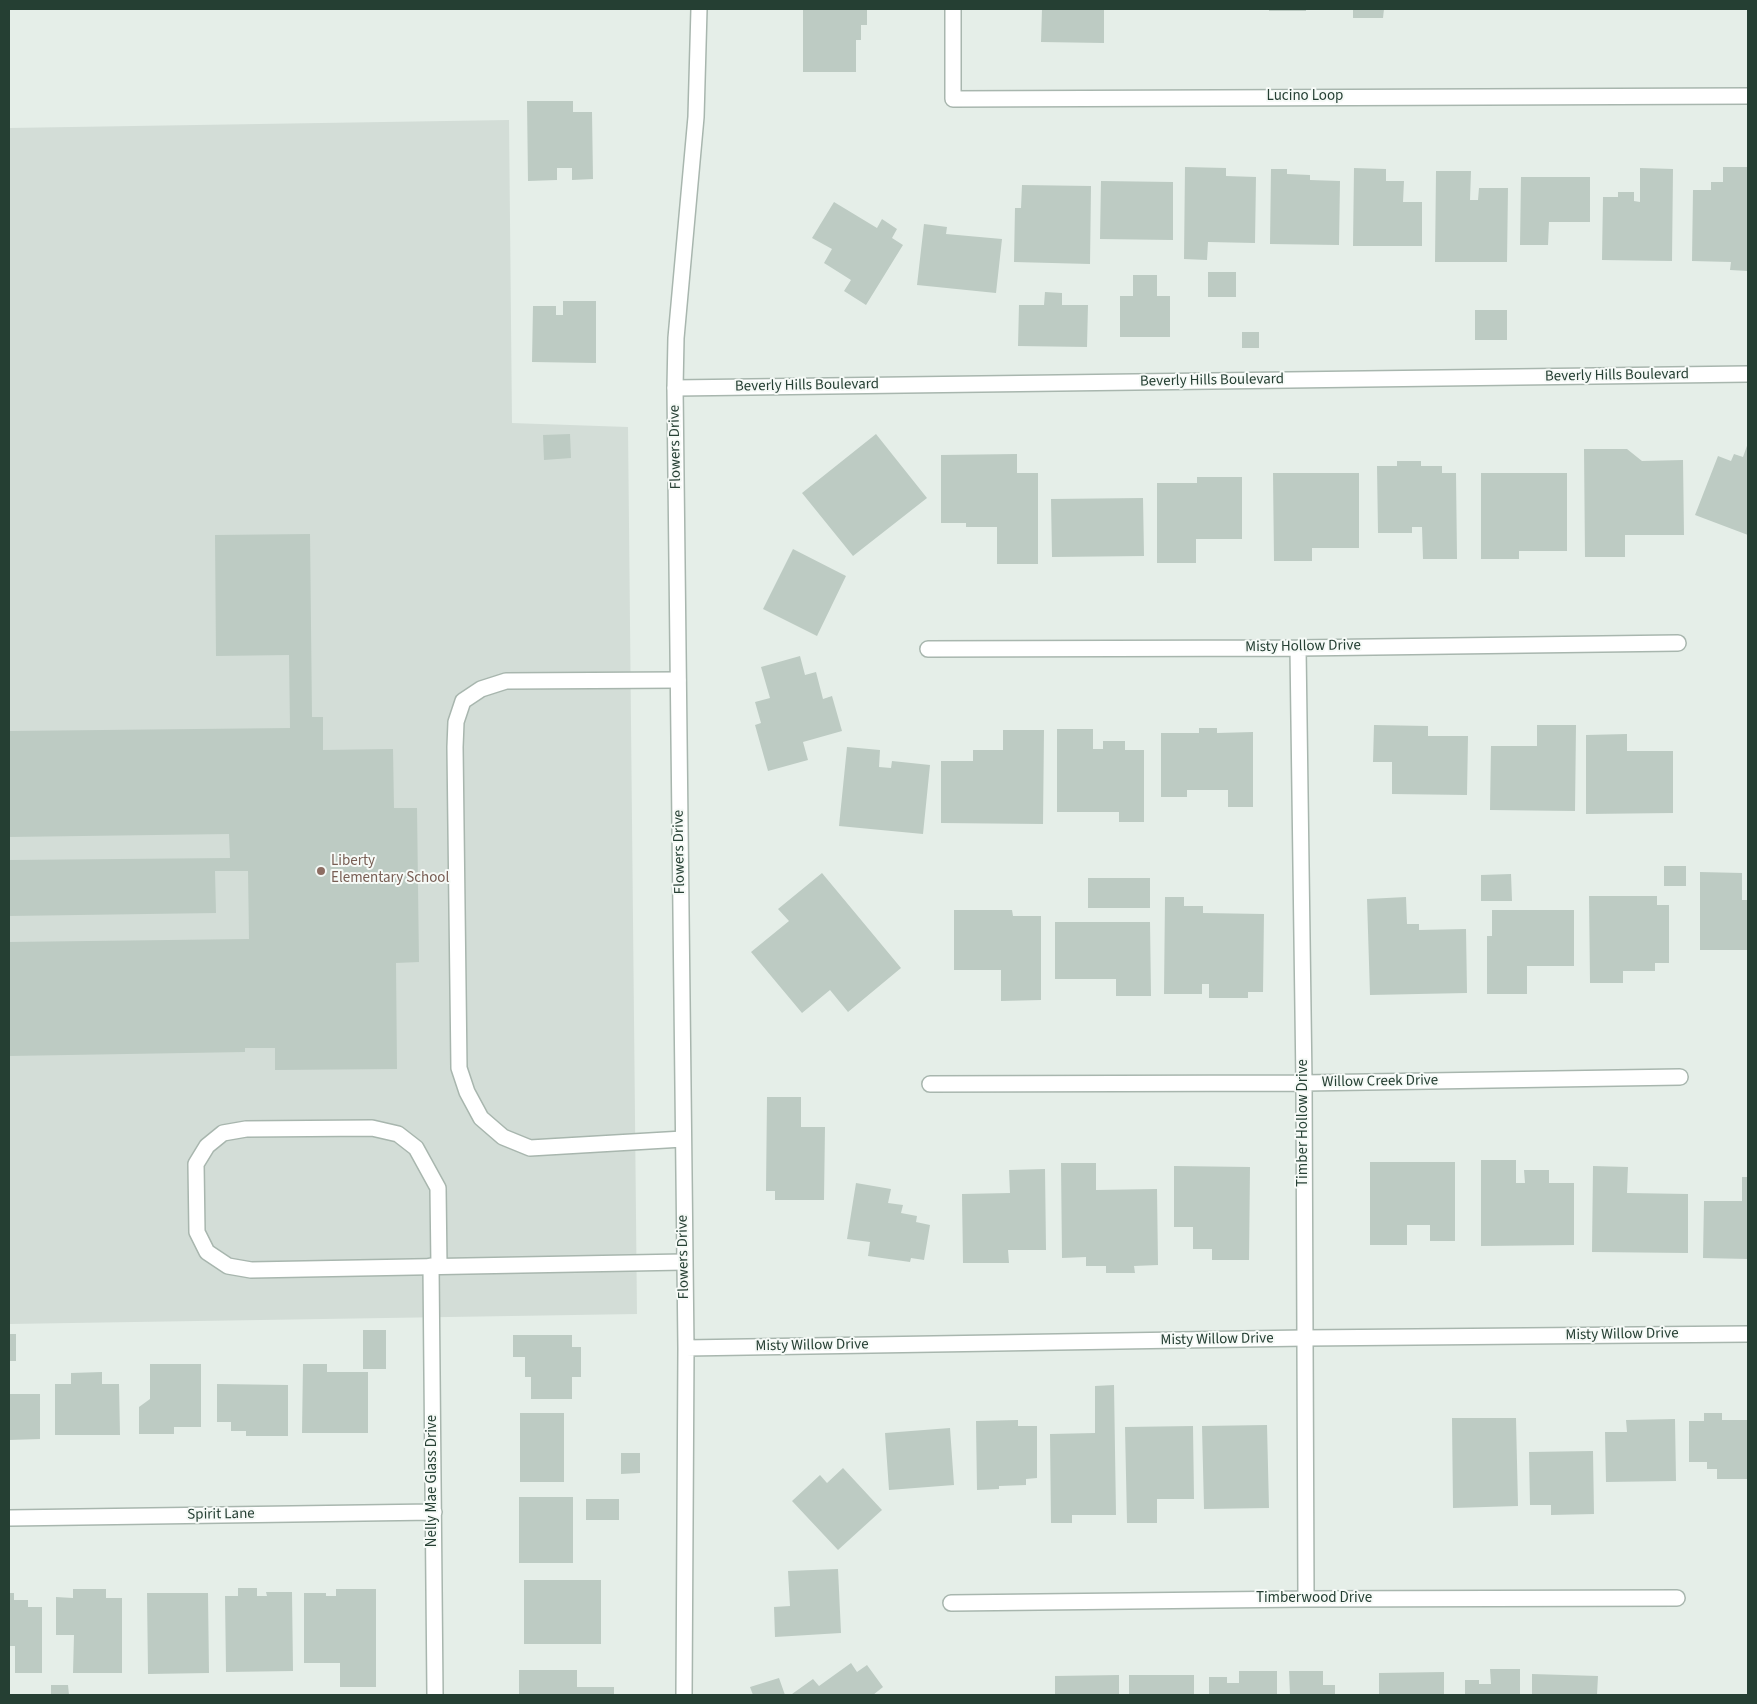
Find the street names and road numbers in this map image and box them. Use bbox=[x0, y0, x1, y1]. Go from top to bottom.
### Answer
street label: Lucino Loop bbox=[1267, 88, 1343, 106]
street label: Beverly Hills Boulevard bbox=[1545, 366, 1689, 386]
street label: Beverly Hills Boulevard bbox=[1140, 371, 1284, 391]
street label: Beverly Hills Boulevard bbox=[735, 376, 879, 396]
street label: Flowers Drive bbox=[666, 405, 686, 489]
street label: Misty Hollow Drive bbox=[1245, 637, 1361, 657]
street label: Flowers Drive bbox=[670, 810, 690, 894]
street label: Timber Hollow Drive bbox=[1295, 1059, 1313, 1187]
street label: Willow Creek Drive bbox=[1322, 1072, 1438, 1092]
street label: Flowers Drive bbox=[674, 1215, 694, 1299]
street label: Misty Willow Drive bbox=[1565, 1325, 1679, 1345]
street label: Misty Willow Drive bbox=[1160, 1330, 1274, 1350]
street label: Misty Willow Drive bbox=[755, 1336, 869, 1356]
street label: Nelly Mae Glass Drive bbox=[424, 1415, 442, 1547]
street label: Spirit Lane bbox=[187, 1505, 255, 1525]
street label: Timberwood Drive bbox=[1256, 1590, 1372, 1608]

